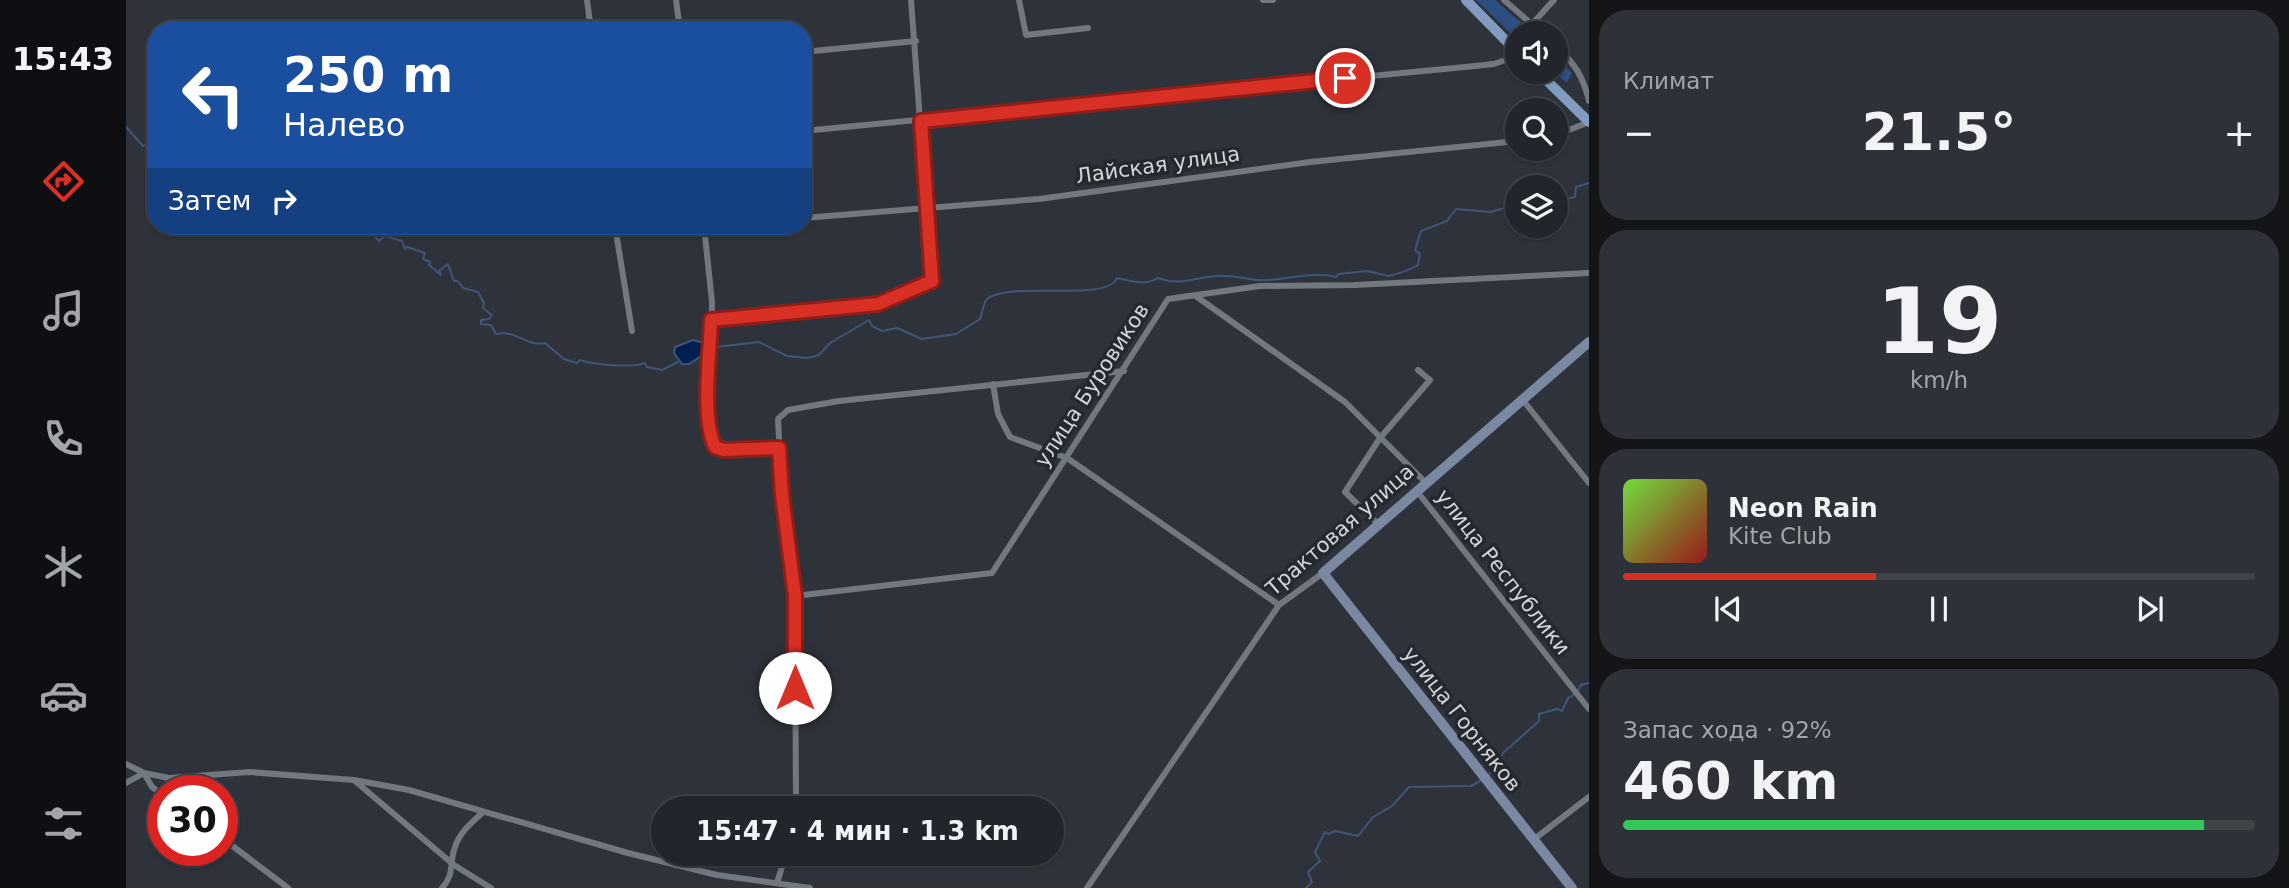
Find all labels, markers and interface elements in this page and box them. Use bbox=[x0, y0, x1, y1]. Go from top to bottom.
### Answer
map controls bbox=[1505, 21, 1568, 238]
button: sound bbox=[1505, 21, 1568, 84]
text: 15:43 bbox=[12, 40, 114, 78]
text: 250 m bbox=[283, 47, 453, 104]
pin bbox=[1315, 48, 1375, 108]
icon: left bbox=[168, 49, 259, 140]
icon: arrive bbox=[1326, 59, 1364, 97]
text: Климат bbox=[1623, 68, 1714, 94]
button: search bbox=[1505, 98, 1568, 161]
text: 21.5° bbox=[1862, 102, 2016, 162]
text: Налево bbox=[283, 106, 405, 144]
text: − bbox=[1623, 111, 1655, 155]
text: + bbox=[2223, 111, 2255, 155]
street label: Лайская улица bbox=[1074, 142, 1242, 188]
icon: directions bbox=[39, 157, 88, 206]
button: layers bbox=[1505, 175, 1568, 238]
icon: right bbox=[265, 182, 303, 220]
text: Затем bbox=[168, 186, 251, 216]
text: 19 bbox=[1876, 269, 2002, 374]
icon: music bbox=[39, 286, 88, 335]
street label: улица Буровиков bbox=[1030, 299, 1154, 471]
text: km/h bbox=[1910, 367, 1968, 393]
icon: phone bbox=[39, 414, 88, 463]
street label: Трактовая улица bbox=[1260, 459, 1419, 601]
street label: улица Республики bbox=[1431, 485, 1575, 659]
text: Neon Rain bbox=[1728, 493, 1878, 523]
text: Kite Club bbox=[1728, 523, 1832, 549]
icon: climate bbox=[39, 542, 88, 591]
icon: previous bbox=[1709, 590, 1747, 628]
icon: pause bbox=[1920, 590, 1958, 628]
icon: next bbox=[2131, 590, 2169, 628]
street label: улица Горняков bbox=[1398, 642, 1526, 796]
position arrow bbox=[758, 651, 832, 725]
icon: car bbox=[39, 671, 88, 720]
text: Запас хода · 92% bbox=[1623, 717, 1832, 743]
text: 460 km bbox=[1623, 751, 1838, 811]
speed limit sign: 30 bbox=[147, 775, 238, 866]
icon: filters bbox=[39, 799, 88, 848]
text: 15:47 · 4 мин · 1.3 km bbox=[696, 816, 1019, 846]

